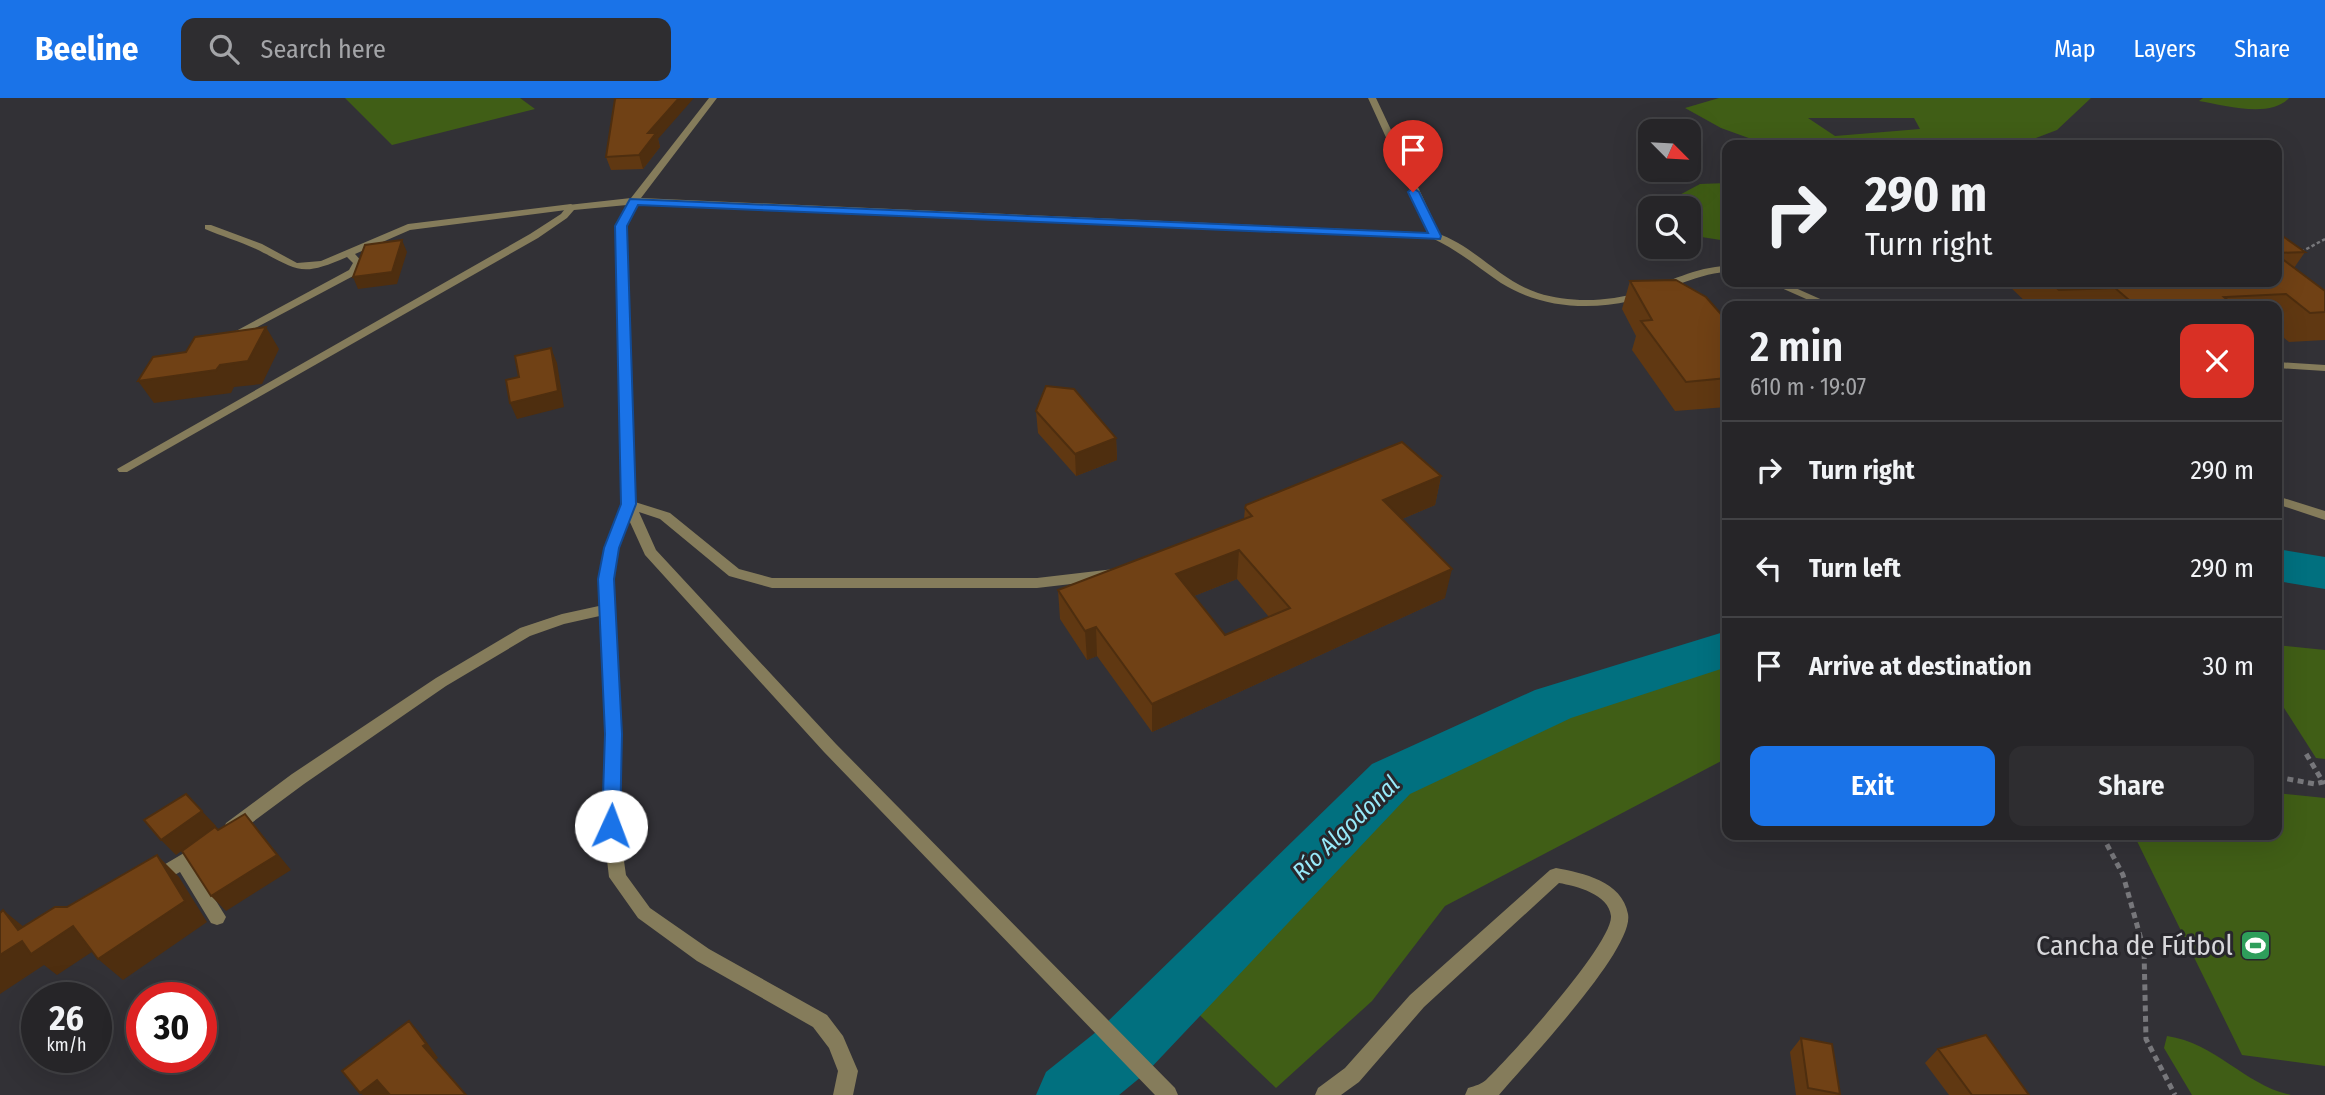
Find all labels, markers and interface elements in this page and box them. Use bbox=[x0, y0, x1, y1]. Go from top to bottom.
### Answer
search box bbox=[181, 18, 671, 81]
text: Beeline bbox=[35, 29, 139, 69]
icon: search bbox=[205, 30, 243, 68]
text: Search here bbox=[261, 34, 386, 65]
text: Map bbox=[2054, 35, 2096, 63]
text: Layers bbox=[2134, 35, 2196, 63]
text: Share bbox=[2234, 35, 2290, 63]
north arrow bbox=[1638, 119, 1701, 182]
map controls bbox=[1638, 119, 1701, 259]
pin bbox=[1383, 120, 1443, 192]
icon: arrive bbox=[1394, 131, 1432, 169]
text: 290 m bbox=[1865, 165, 1987, 224]
icon: right bbox=[1750, 168, 1841, 259]
button: search bbox=[1638, 196, 1701, 259]
text: Turn right bbox=[1865, 225, 1992, 263]
text: 2 min bbox=[1750, 322, 1843, 372]
button: close bbox=[2180, 324, 2254, 398]
text: 610 m · 19:07 bbox=[1750, 373, 1866, 401]
icon: right bbox=[1750, 451, 1788, 489]
text: Turn right bbox=[1809, 455, 1915, 486]
text: 290 m bbox=[2190, 455, 2254, 486]
icon: left bbox=[1750, 549, 1788, 587]
text: Turn left bbox=[1809, 553, 1901, 584]
text: 290 m bbox=[2190, 553, 2254, 584]
icon: arrive bbox=[1750, 647, 1788, 685]
text: Arrive at destination bbox=[1809, 651, 2032, 682]
text: 30 m bbox=[2203, 651, 2254, 682]
button: Exit bbox=[1750, 746, 1995, 826]
button: Share bbox=[2009, 746, 2254, 826]
water label: Río Algodonal bbox=[1287, 770, 1405, 886]
position arrow bbox=[574, 789, 648, 863]
sports icon: Cancha de Fútbol bbox=[2239, 928, 2273, 962]
place label: Cancha de Fútbol bbox=[2036, 929, 2233, 962]
speed limit sign: 30 bbox=[126, 982, 217, 1073]
text: 26 bbox=[49, 997, 84, 1039]
text: km/h bbox=[46, 1034, 87, 1056]

